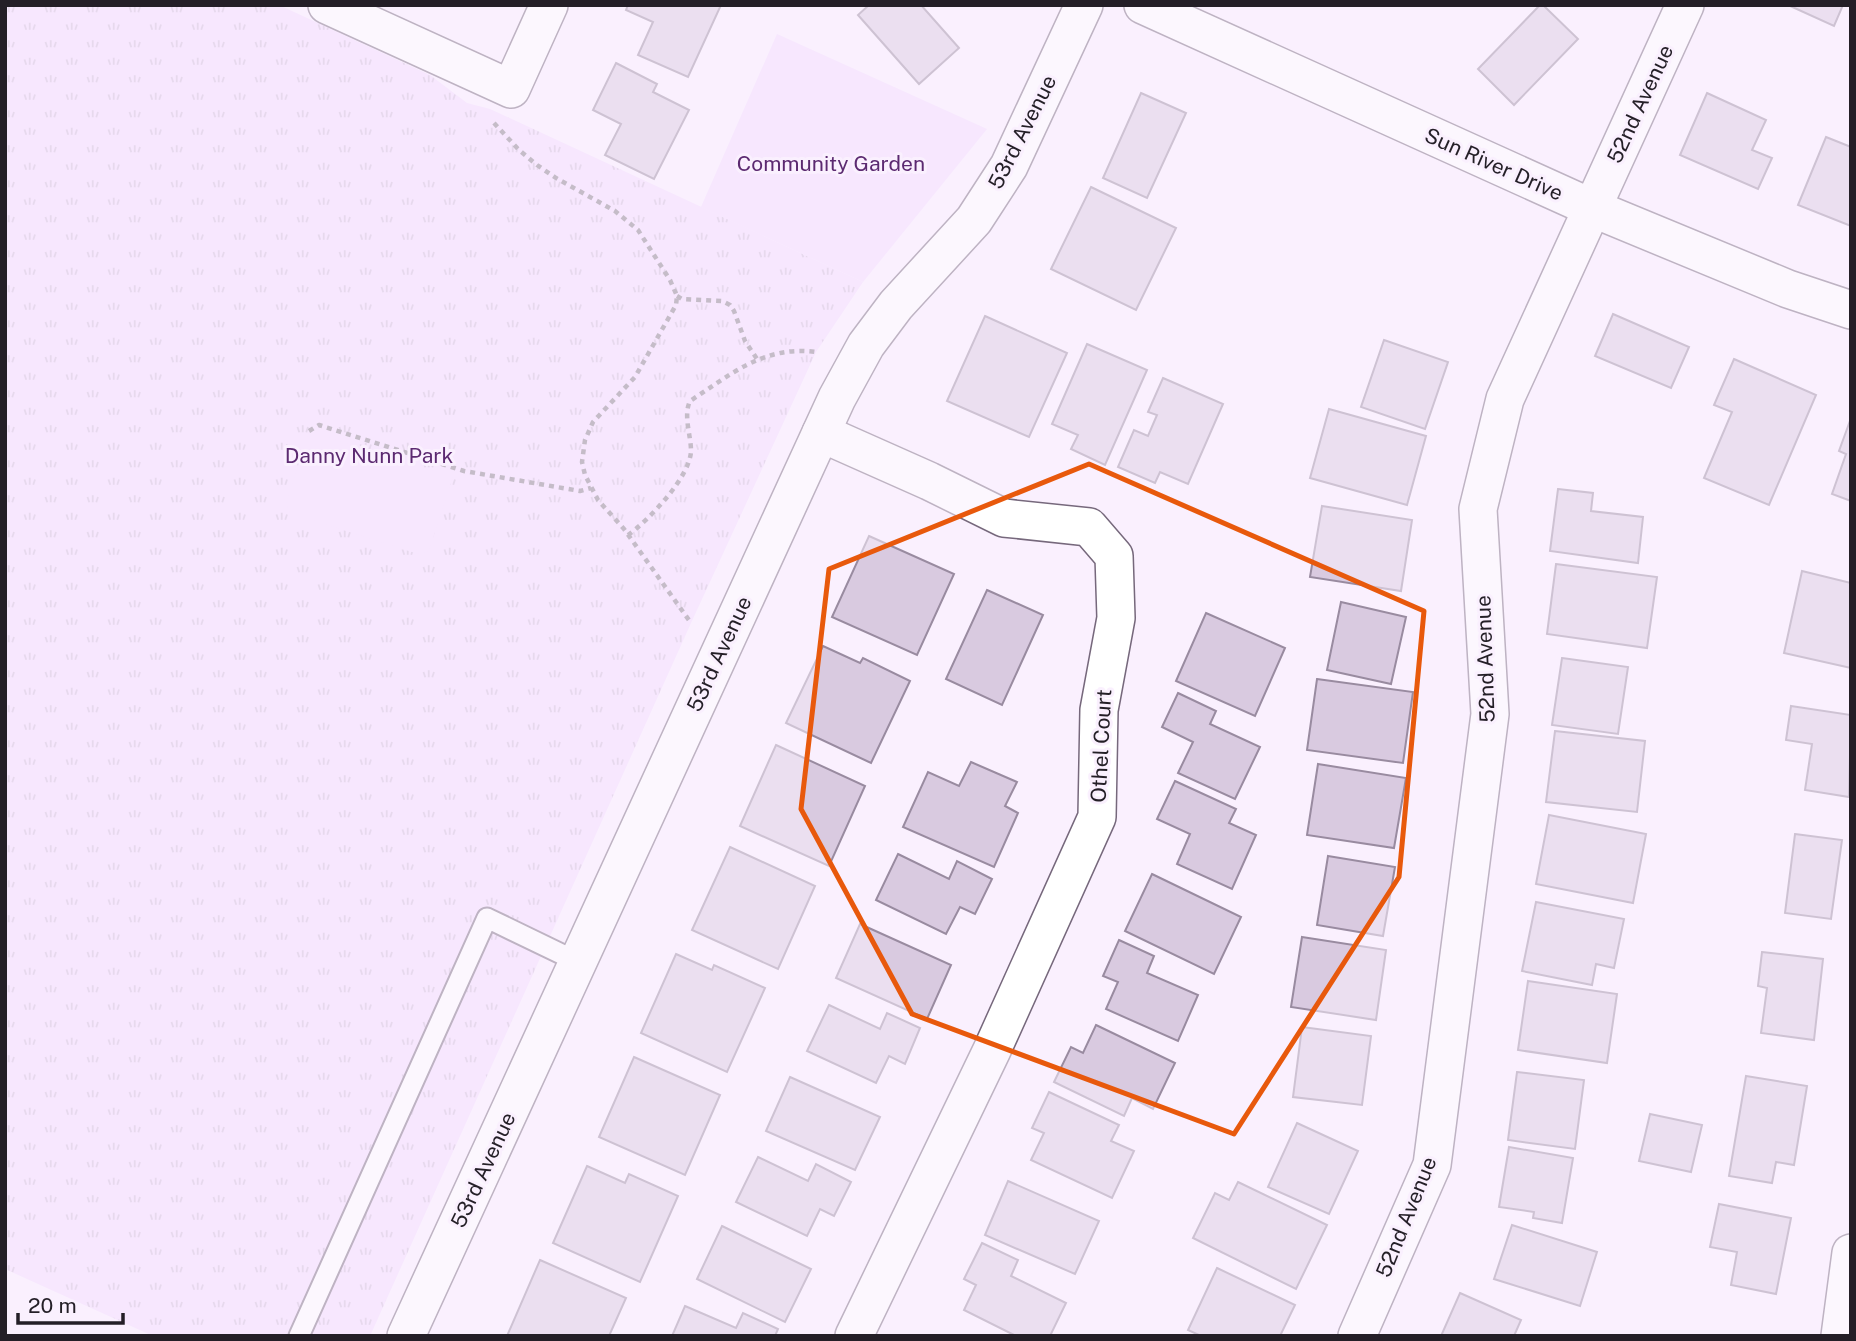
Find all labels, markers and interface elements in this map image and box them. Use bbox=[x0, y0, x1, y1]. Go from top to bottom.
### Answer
street label: 52nd Avenue bbox=[1602, 41, 1678, 167]
street label: 53rd Avenue bbox=[983, 71, 1061, 193]
street label: Sun River Drive bbox=[1421, 122, 1567, 206]
park label: Community Garden bbox=[737, 151, 925, 176]
park label: Danny Nunn Park bbox=[285, 443, 454, 468]
street label: 53rd Avenue bbox=[681, 592, 757, 716]
street label: 52nd Avenue bbox=[1470, 595, 1500, 723]
street label: Othel Court bbox=[1086, 689, 1116, 803]
street label: 53rd Avenue bbox=[445, 1108, 521, 1232]
street label: 52nd Avenue bbox=[1370, 1153, 1442, 1281]
scale bar bbox=[18, 1282, 122, 1326]
text: 20 m bbox=[28, 1293, 77, 1318]

